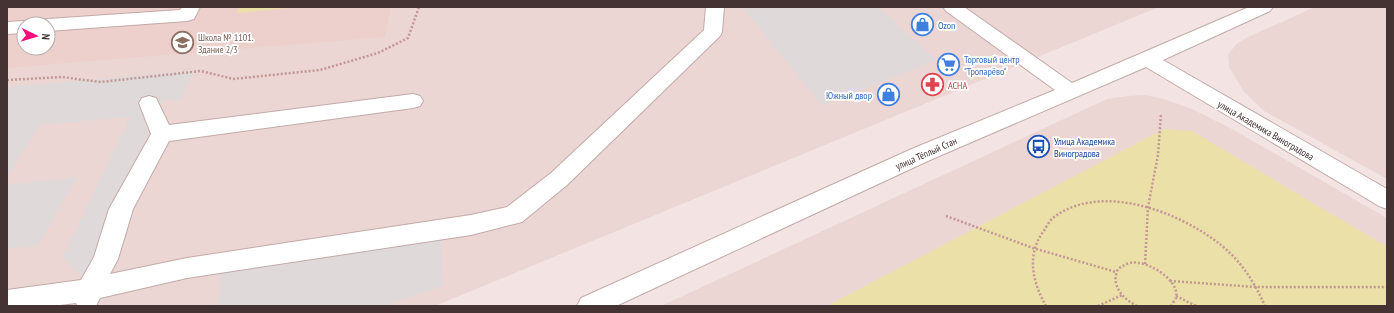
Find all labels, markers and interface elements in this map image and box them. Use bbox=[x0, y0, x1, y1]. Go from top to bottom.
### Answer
shop icon: Ozon bbox=[910, 12, 936, 38]
north arrow bbox=[16, 16, 56, 56]
place label: Ozon bbox=[938, 19, 956, 32]
school or university icon: Школа № 1101. Здание 2/3 bbox=[170, 30, 196, 56]
place label: Школа № 1101. Здание 2/3 bbox=[198, 31, 254, 56]
text: N bbox=[39, 33, 53, 40]
supermarket icon: Торговый центр "Тропарёво" bbox=[936, 52, 962, 78]
place label: Торговый центр "Тропарёво" bbox=[964, 53, 1020, 78]
pharmacy icon: АСНА bbox=[920, 72, 946, 98]
place label: АСНА bbox=[948, 79, 967, 92]
shop icon: Южный двор bbox=[875, 82, 901, 108]
place label: Южный двор bbox=[826, 89, 872, 102]
street label: улица Академика Виноградова bbox=[1215, 98, 1316, 163]
street label: улица Тёплый Стан bbox=[893, 134, 959, 173]
bus stop icon: Улица Академика Виноградова bbox=[1025, 134, 1051, 160]
place label: Улица Академика Виноградова bbox=[1054, 135, 1115, 160]

